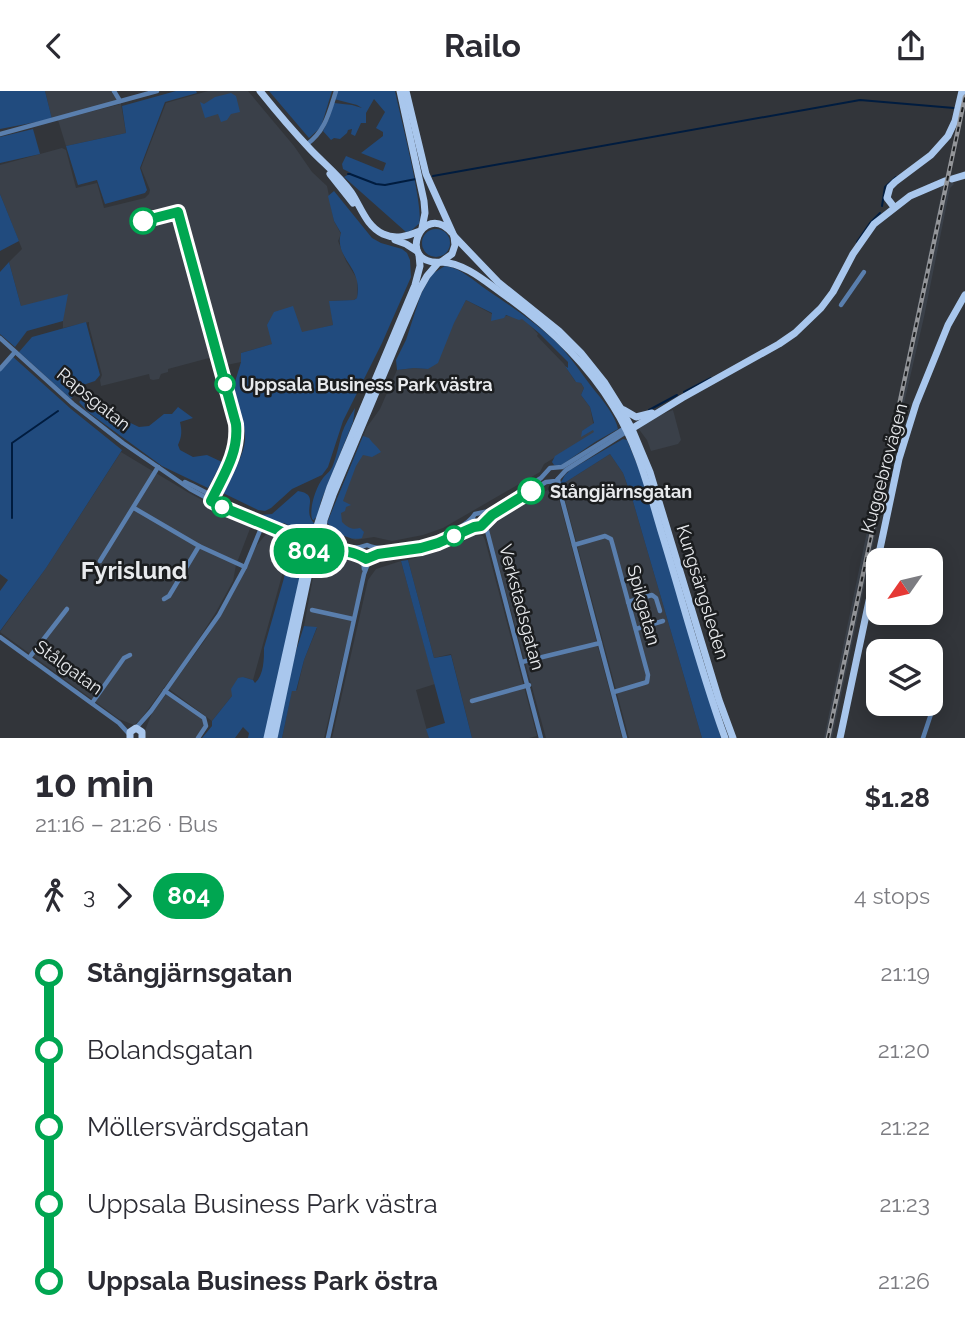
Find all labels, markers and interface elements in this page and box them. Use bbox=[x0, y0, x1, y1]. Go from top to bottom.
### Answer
icon: back bbox=[35, 27, 73, 65]
text: Railo bbox=[444, 27, 521, 64]
icon: share bbox=[892, 27, 930, 65]
unlabelled marker bbox=[130, 208, 156, 234]
street label: Rapsgatan bbox=[53, 363, 135, 435]
marker: Uppsala Business Park västra bbox=[215, 374, 235, 394]
place label: Uppsala Business Park västra bbox=[241, 374, 493, 395]
street label: Kuggebrovägen bbox=[857, 401, 911, 535]
marker: Stångjärnsgatan bbox=[518, 478, 544, 504]
place label: Stångjärnsgatan bbox=[550, 481, 692, 502]
unlabelled marker bbox=[212, 497, 232, 517]
street label: Kungsängsleden bbox=[672, 522, 734, 662]
unlabelled marker bbox=[444, 526, 464, 546]
line badge: 804 bbox=[269, 528, 349, 574]
text: 804 bbox=[288, 536, 330, 565]
street label: Verkstadsgatan bbox=[495, 542, 549, 672]
north arrow bbox=[866, 548, 943, 625]
map controls bbox=[866, 548, 943, 716]
district label: Fyrislund bbox=[81, 556, 187, 585]
street label: Spikgatan bbox=[623, 563, 665, 647]
street label: Stålgatan bbox=[31, 635, 107, 699]
button: layers bbox=[866, 639, 943, 716]
text: 10 min bbox=[35, 761, 154, 806]
text: $1.28 bbox=[864, 783, 930, 813]
text: 21:16 – 21:26 · Bus bbox=[35, 810, 218, 837]
icon: walk bbox=[35, 877, 73, 915]
icon: forward bbox=[105, 877, 143, 915]
text: 804 bbox=[167, 881, 210, 910]
text: 3 bbox=[83, 882, 95, 909]
text: 4 stops bbox=[854, 882, 930, 909]
text: Stångjärnsgatan bbox=[87, 958, 292, 988]
text: 21:19 bbox=[881, 959, 930, 986]
text: Bolandsgatan bbox=[87, 1035, 253, 1065]
text: 21:20 bbox=[878, 1036, 930, 1063]
text: Möllersvärdsgatan bbox=[87, 1112, 309, 1142]
text: 21:22 bbox=[880, 1113, 930, 1140]
text: Uppsala Business Park västra bbox=[87, 1189, 438, 1219]
text: 21:23 bbox=[880, 1190, 930, 1217]
text: Uppsala Business Park östra bbox=[87, 1266, 438, 1296]
text: 21:26 bbox=[878, 1267, 930, 1294]

